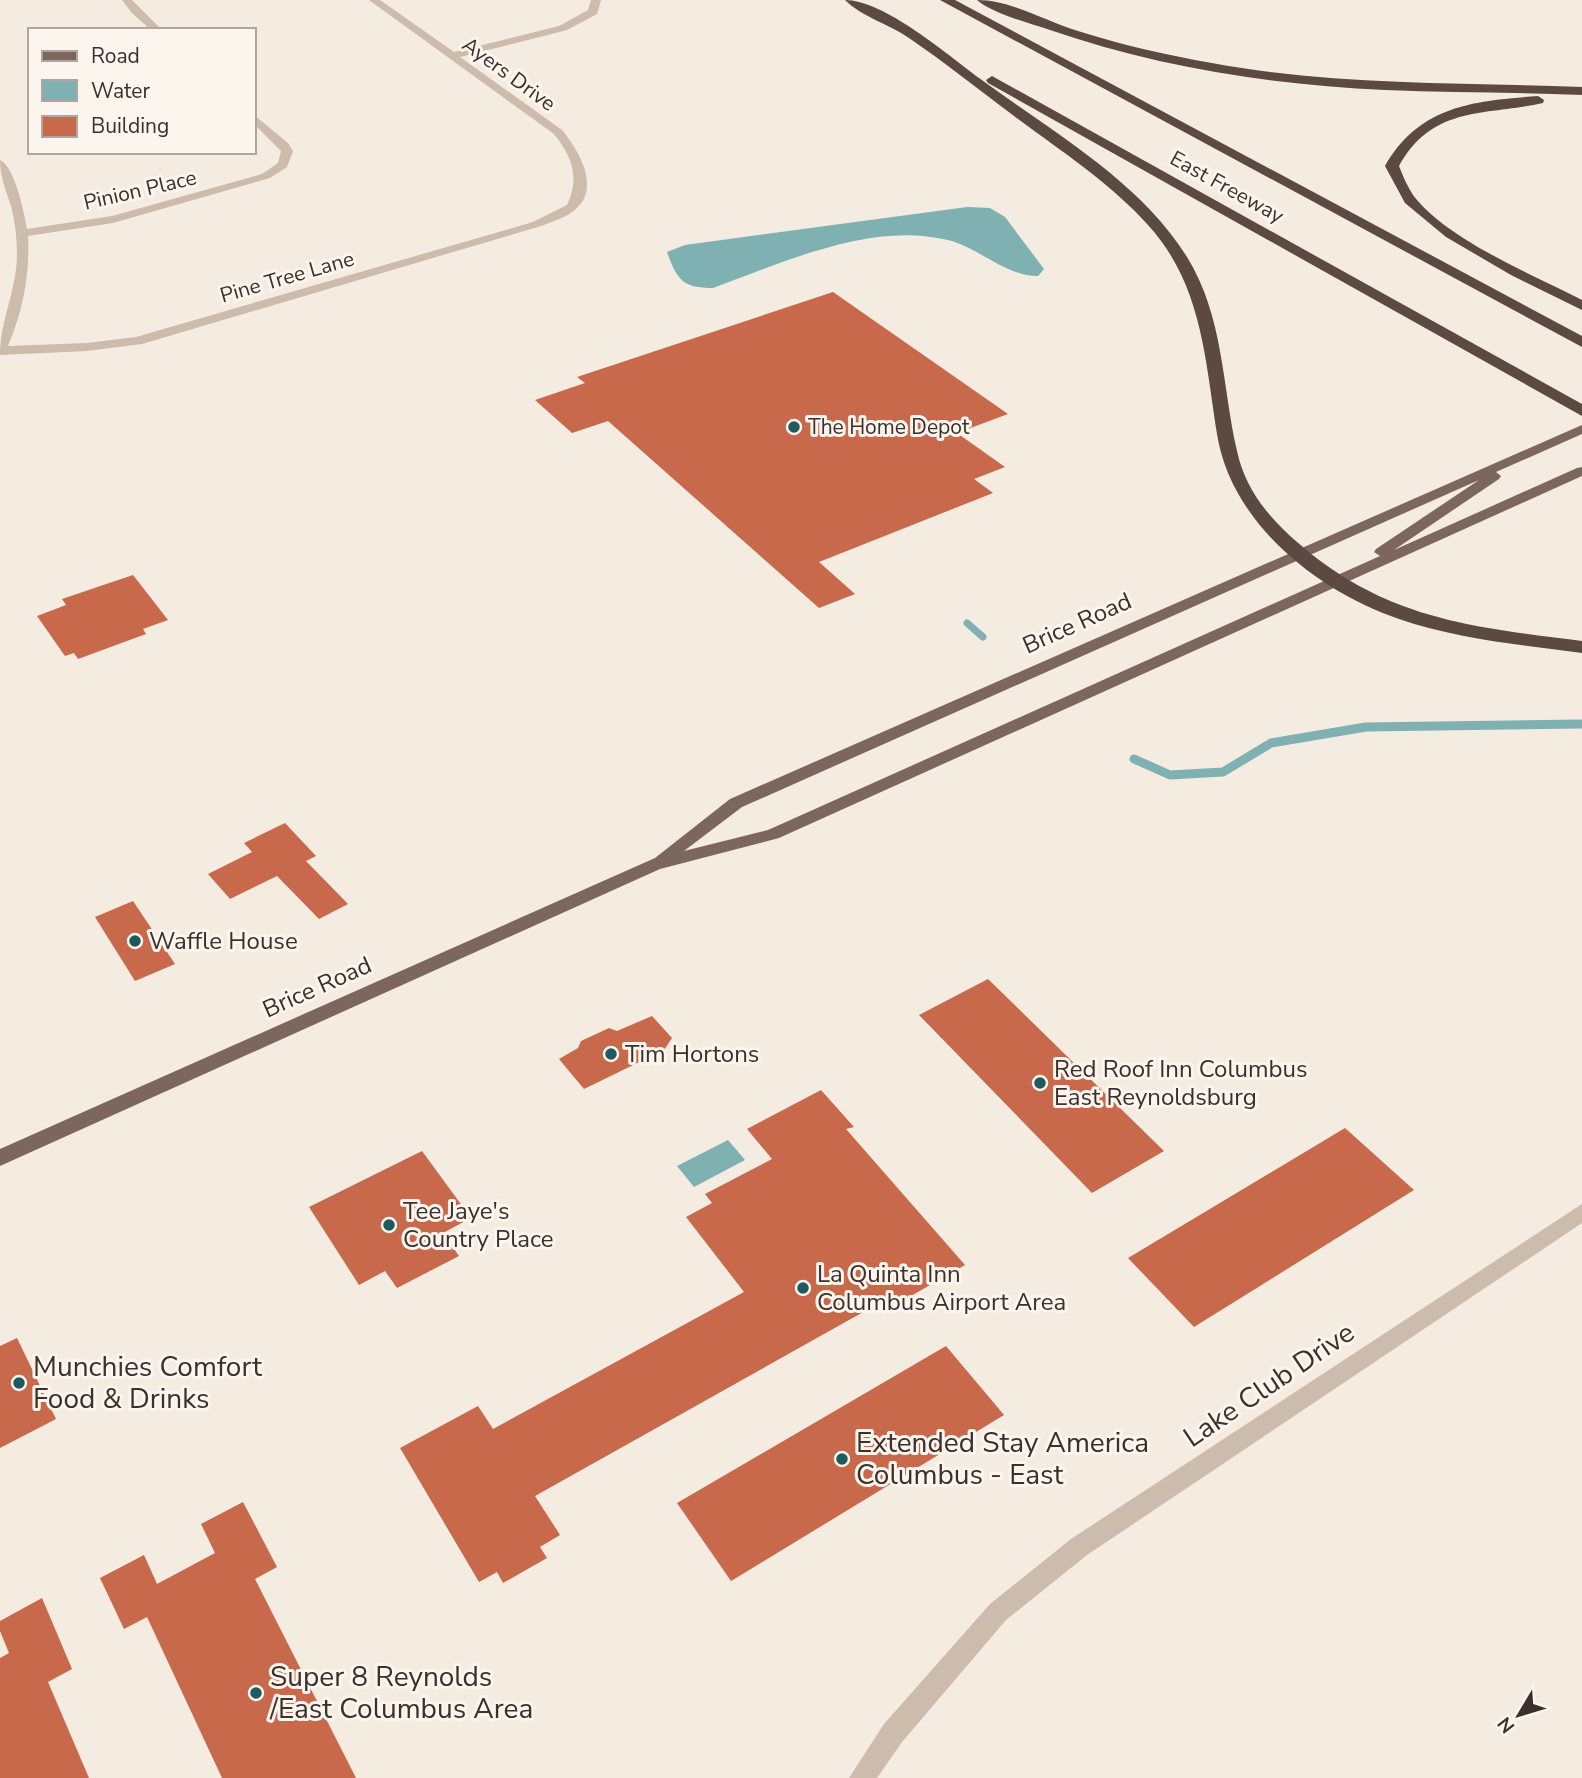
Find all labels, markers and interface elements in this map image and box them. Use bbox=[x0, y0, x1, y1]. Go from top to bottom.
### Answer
legend bbox=[28, 28, 256, 154]
street label: Ayers Drive bbox=[457, 31, 561, 117]
text: Road bbox=[91, 42, 140, 70]
text: Water bbox=[91, 77, 150, 105]
text: Building bbox=[91, 112, 169, 140]
street label: East Freeway bbox=[1165, 144, 1289, 230]
street label: Pinion Place bbox=[81, 163, 199, 217]
street label: Pine Tree Lane bbox=[217, 244, 357, 310]
place label: The Home Depot bbox=[808, 413, 970, 441]
marker: The Home Depot bbox=[786, 419, 802, 435]
street label: Brice Road bbox=[1017, 585, 1137, 661]
place label: Waffle House bbox=[149, 925, 298, 957]
marker: Waffle House bbox=[127, 933, 143, 949]
street label: Brice Road bbox=[257, 949, 377, 1025]
place label: Tim Hortons bbox=[625, 1038, 759, 1070]
marker: Tim Hortons bbox=[603, 1046, 619, 1062]
place label: Red Roof Inn Columbus East Reynoldsburg bbox=[1054, 1053, 1308, 1113]
marker: Red Roof Inn Columbus East Reynoldsburg bbox=[1032, 1075, 1048, 1091]
place label: Tee Jaye's Country Place bbox=[403, 1195, 554, 1255]
marker: Tee Jaye's Country Place bbox=[381, 1217, 397, 1233]
place label: La Quinta Inn Columbus Airport Area bbox=[817, 1258, 1066, 1318]
marker: La Quinta Inn Columbus Airport Area bbox=[795, 1280, 811, 1296]
street label: Lake Club Drive bbox=[1176, 1314, 1362, 1456]
place label: Munchies Comfort Food & Drinks bbox=[33, 1348, 262, 1418]
marker: Munchies Comfort Food & Drinks bbox=[11, 1375, 27, 1391]
place label: Extended Stay America Columbus - East bbox=[856, 1424, 1149, 1494]
marker: Extended Stay America Columbus - East bbox=[834, 1451, 850, 1467]
place label: Super 8 Reynolds /East Columbus Area bbox=[269, 1658, 533, 1728]
north arrow bbox=[1484, 1680, 1554, 1750]
marker: Super 8 Reynolds /East Columbus Area bbox=[248, 1685, 264, 1701]
text: N bbox=[1492, 1711, 1521, 1738]

